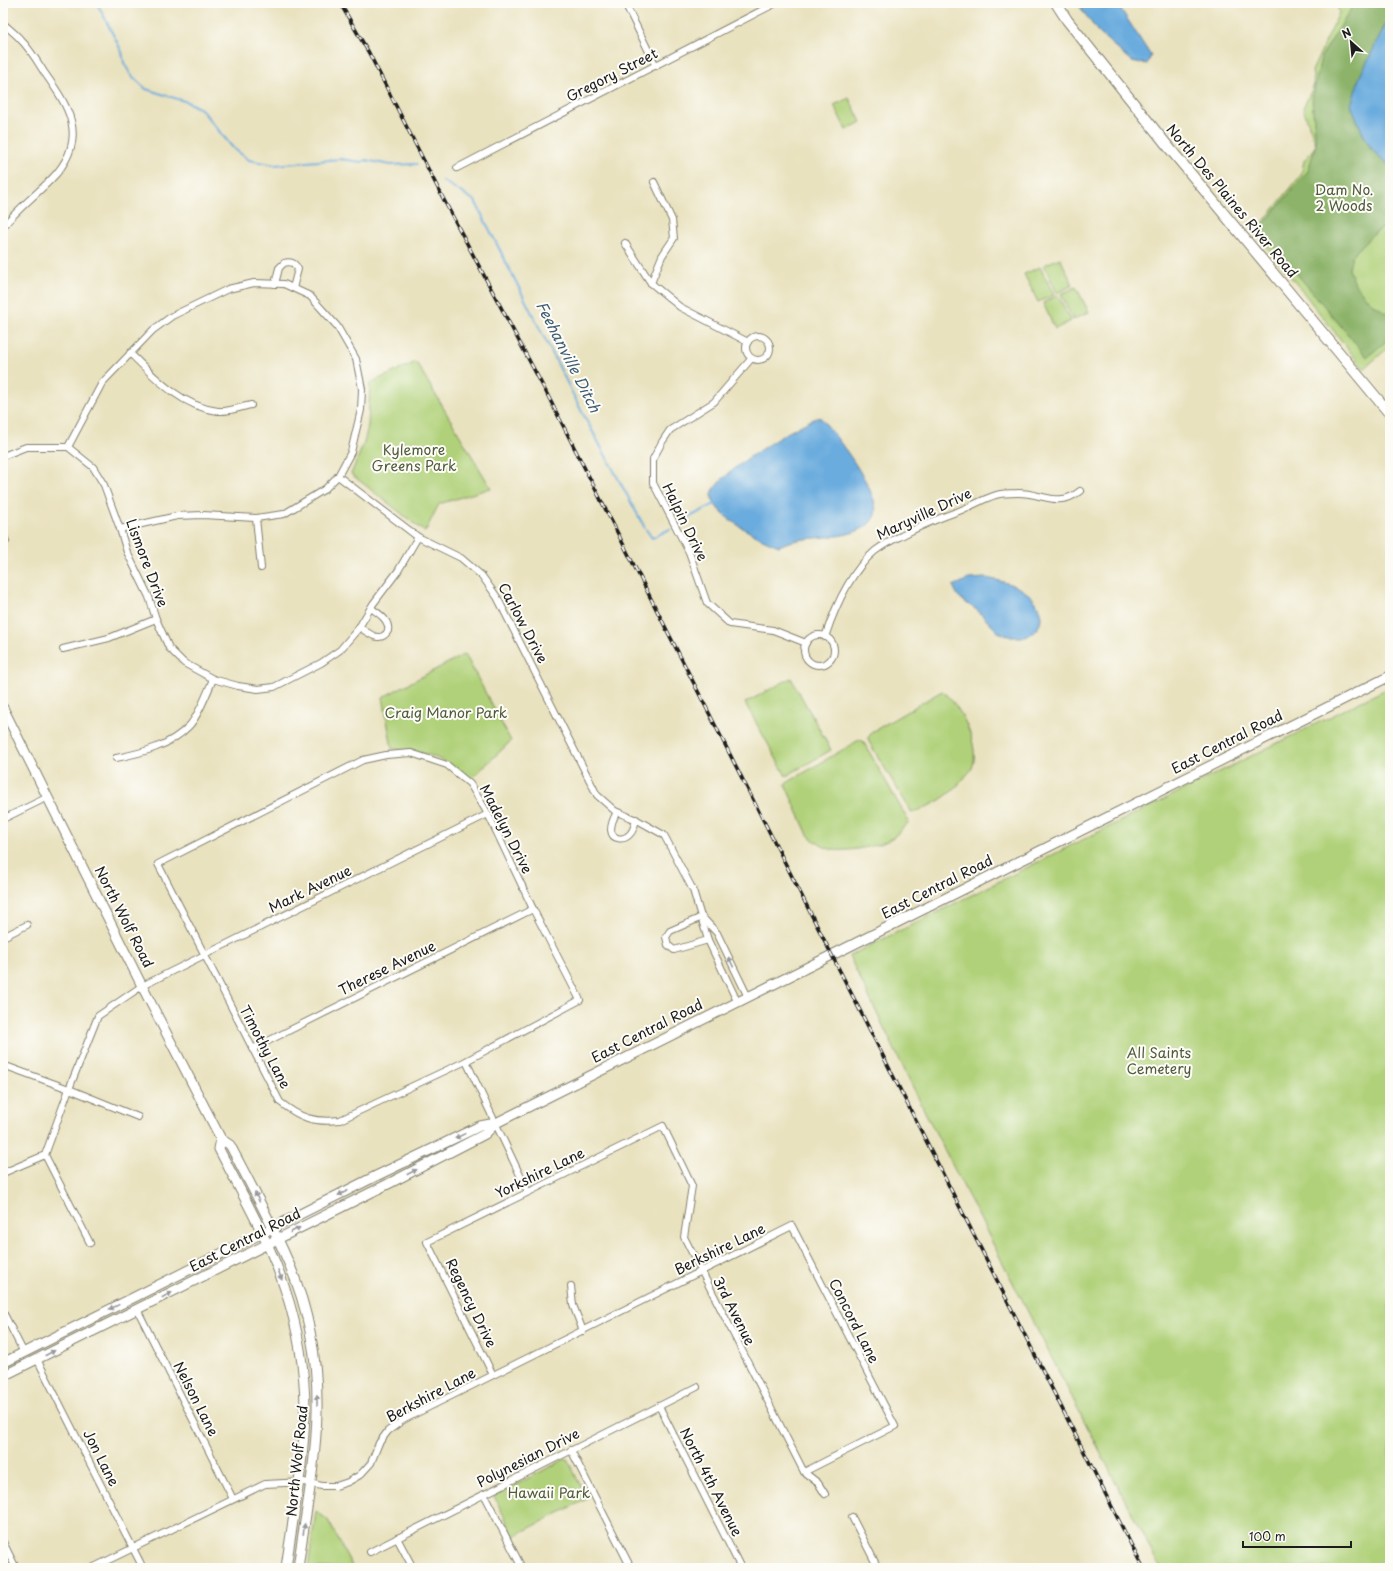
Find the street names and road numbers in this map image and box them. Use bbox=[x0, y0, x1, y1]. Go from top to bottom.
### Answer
street label: Gregory Street bbox=[562, 42, 661, 107]
street label: North Des Plaines River Road bbox=[1162, 119, 1303, 282]
street label: Halpin Drive bbox=[657, 479, 713, 564]
street label: Maryville Drive bbox=[873, 482, 975, 545]
street label: Lismore Drive bbox=[121, 516, 174, 610]
street label: Carlow Drive bbox=[493, 579, 554, 667]
street label: East Central Road bbox=[1168, 704, 1286, 779]
street label: Madelyn Drive bbox=[475, 780, 538, 877]
street label: East Central Road bbox=[878, 849, 996, 924]
street label: Mark Avenue bbox=[265, 859, 355, 918]
street label: North Wolf Road bbox=[90, 862, 159, 971]
street label: Therese Avenue bbox=[335, 935, 439, 1000]
street label: East Central Road bbox=[588, 993, 706, 1068]
street label: Timothy Lane bbox=[235, 1001, 296, 1092]
street label: Yorkshire Lane bbox=[492, 1142, 588, 1203]
street label: East Central Road bbox=[186, 1202, 304, 1277]
street label: Berkshire Lane bbox=[671, 1217, 769, 1280]
street label: Regency Drive bbox=[441, 1255, 502, 1351]
street label: 3rd Avenue bbox=[708, 1273, 761, 1349]
street label: Concord Lane bbox=[824, 1275, 885, 1367]
street label: Nelson Lane bbox=[169, 1358, 224, 1440]
street label: Berkshire Lane bbox=[382, 1362, 480, 1427]
street label: North Wolf Road bbox=[280, 1404, 313, 1518]
street label: Polynesian Drive bbox=[473, 1423, 583, 1493]
street label: North 4th Avenue bbox=[675, 1424, 748, 1540]
street label: Jon Lane bbox=[78, 1426, 125, 1490]

